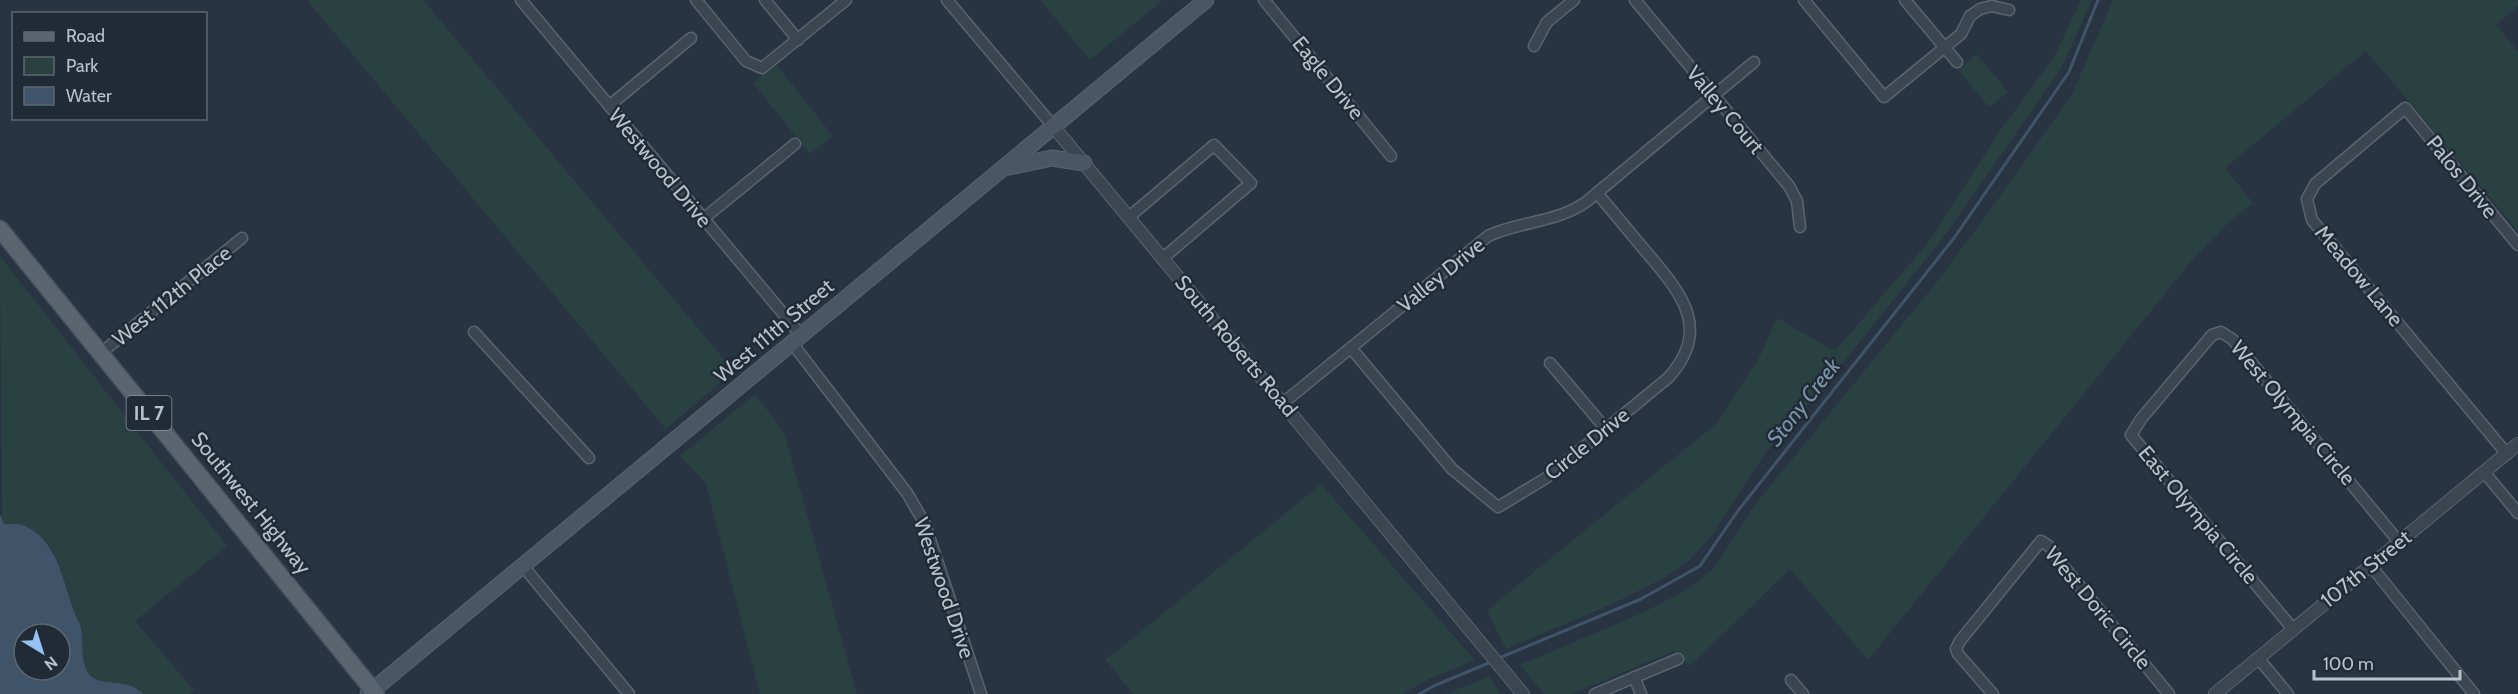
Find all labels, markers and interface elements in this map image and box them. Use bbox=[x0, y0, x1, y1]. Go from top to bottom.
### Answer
legend bbox=[12, 12, 207, 120]
text: Road bbox=[66, 25, 105, 47]
street label: Eagle Drive bbox=[1287, 31, 1370, 124]
text: Park bbox=[66, 55, 99, 77]
street label: Valley Court bbox=[1681, 61, 1769, 159]
text: Water bbox=[66, 85, 112, 107]
street label: Westwood Drive bbox=[603, 103, 717, 232]
street label: Palos Drive bbox=[2422, 130, 2503, 223]
street label: Meadow Lane bbox=[2310, 220, 2409, 331]
street label: Valley Drive bbox=[1392, 232, 1490, 317]
street label: West 112th Place bbox=[107, 240, 236, 351]
street label: South Roberts Road bbox=[1170, 270, 1303, 421]
street label: West 111th Street bbox=[709, 273, 838, 388]
street label: West Olympia Circle bbox=[2226, 335, 2361, 490]
water label: Stony Creek bbox=[1761, 353, 1846, 452]
road number: IL 7 bbox=[126, 396, 172, 430]
street label: Circle Drive bbox=[1539, 402, 1634, 485]
street label: Southwest Highway bbox=[186, 427, 317, 579]
street label: East Olympia Circle bbox=[2133, 441, 2264, 589]
street label: Westwood Drive bbox=[909, 514, 980, 662]
street label: 107th Street bbox=[2315, 525, 2416, 613]
street label: West Doric Circle bbox=[2040, 541, 2157, 674]
north arrow bbox=[12, 622, 72, 682]
scale bar bbox=[2314, 643, 2460, 681]
text: N bbox=[41, 652, 61, 674]
text: 100 m bbox=[2323, 653, 2374, 675]

